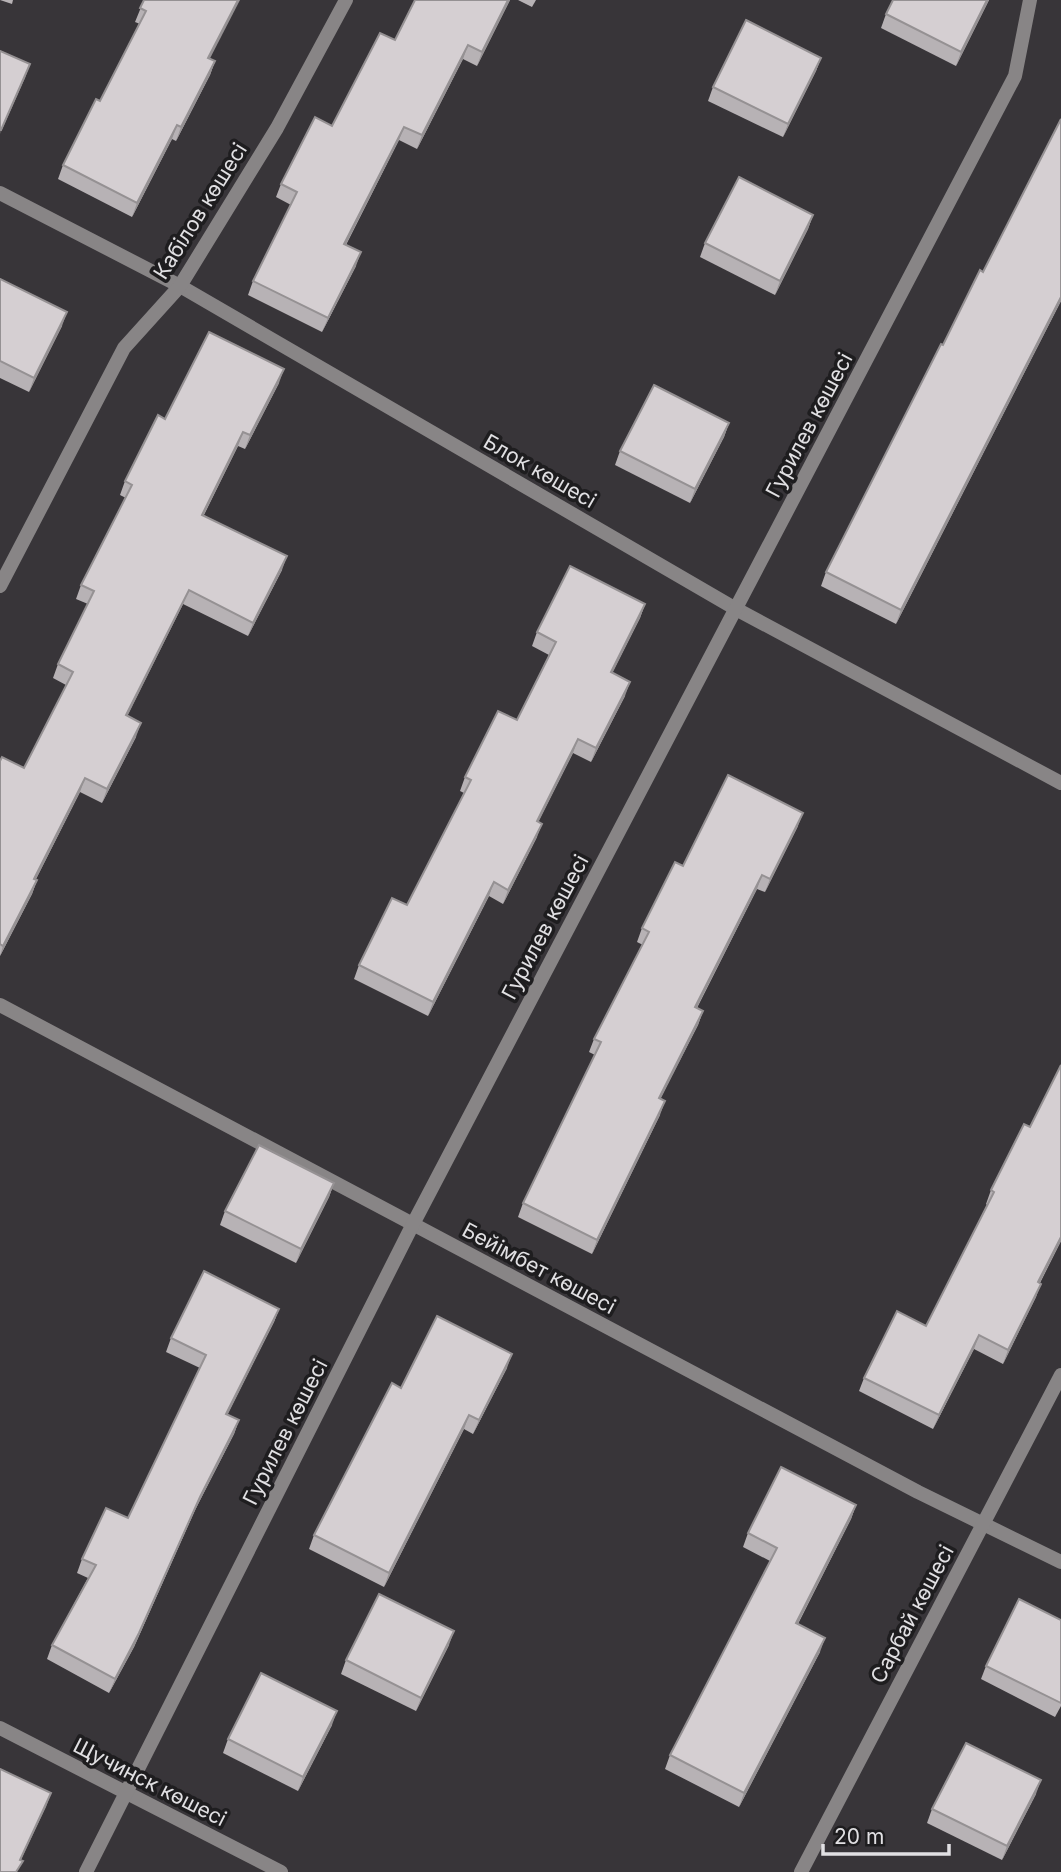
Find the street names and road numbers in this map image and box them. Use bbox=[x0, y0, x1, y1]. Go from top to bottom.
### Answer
street label: Кабілов көшесі bbox=[148, 138, 252, 284]
street label: Гурилев көшесі bbox=[760, 348, 858, 502]
street label: Блок көшесі bbox=[479, 429, 601, 513]
street label: Гурилев көшесі bbox=[496, 850, 594, 1004]
street label: Бейімбет көшесі bbox=[458, 1217, 620, 1319]
street label: Гурилев көшесі bbox=[238, 1355, 332, 1509]
street label: Сарбай көшесі bbox=[865, 1541, 959, 1687]
street label: Щучинск көшесі bbox=[69, 1733, 231, 1831]

